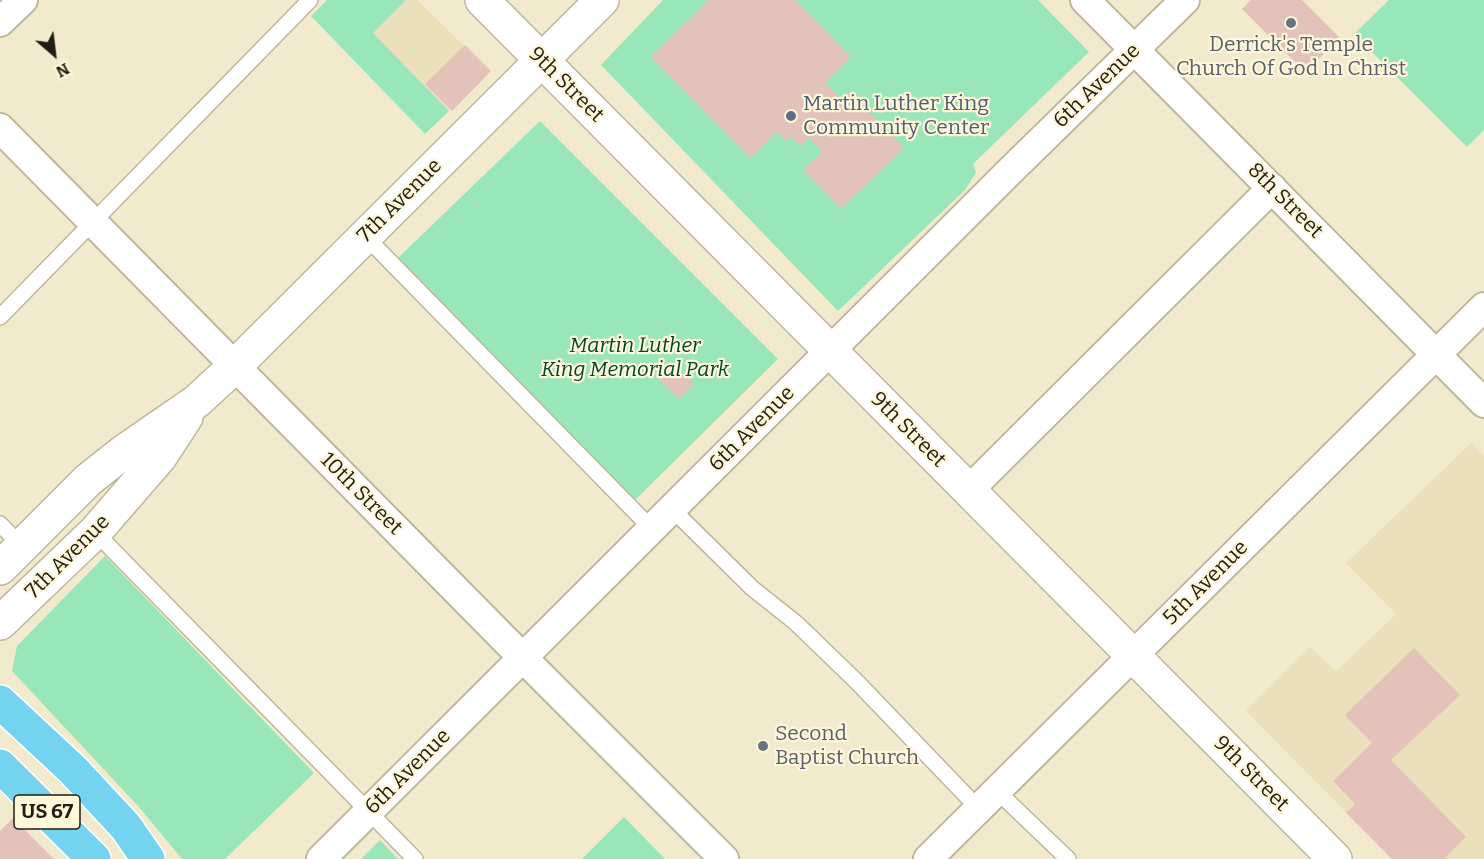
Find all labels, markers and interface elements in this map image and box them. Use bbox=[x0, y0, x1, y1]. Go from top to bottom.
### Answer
marker: Derrick's Temple Church Of God In Christ bbox=[1284, 16, 1298, 30]
north arrow bbox=[24, 24, 84, 84]
place label: Derrick's Temple Church Of God In Christ bbox=[1176, 32, 1406, 82]
street label: 6th Avenue bbox=[1048, 38, 1146, 134]
street label: 9th Street bbox=[523, 42, 609, 128]
text: N bbox=[53, 59, 73, 82]
place label: Martin Luther King Community Center bbox=[803, 91, 989, 141]
marker: Martin Luther King Community Center bbox=[784, 109, 798, 123]
street label: 7th Avenue bbox=[353, 154, 447, 248]
street label: 8th Street bbox=[1242, 158, 1328, 244]
park label: Martin Luther King Memorial Park bbox=[541, 333, 729, 383]
street label: 6th Avenue bbox=[704, 381, 800, 477]
street label: 9th Street bbox=[865, 387, 951, 473]
street label: 10th Street bbox=[315, 448, 407, 540]
street label: 7th Avenue bbox=[21, 510, 115, 604]
street label: 5th Avenue bbox=[1158, 535, 1254, 631]
place label: Second Baptist Church bbox=[775, 721, 919, 771]
street label: 6th Avenue bbox=[360, 724, 456, 820]
street label: 9th Street bbox=[1208, 731, 1294, 817]
marker: Second Baptist Church bbox=[756, 739, 770, 753]
road number: US 67 bbox=[14, 795, 80, 829]

